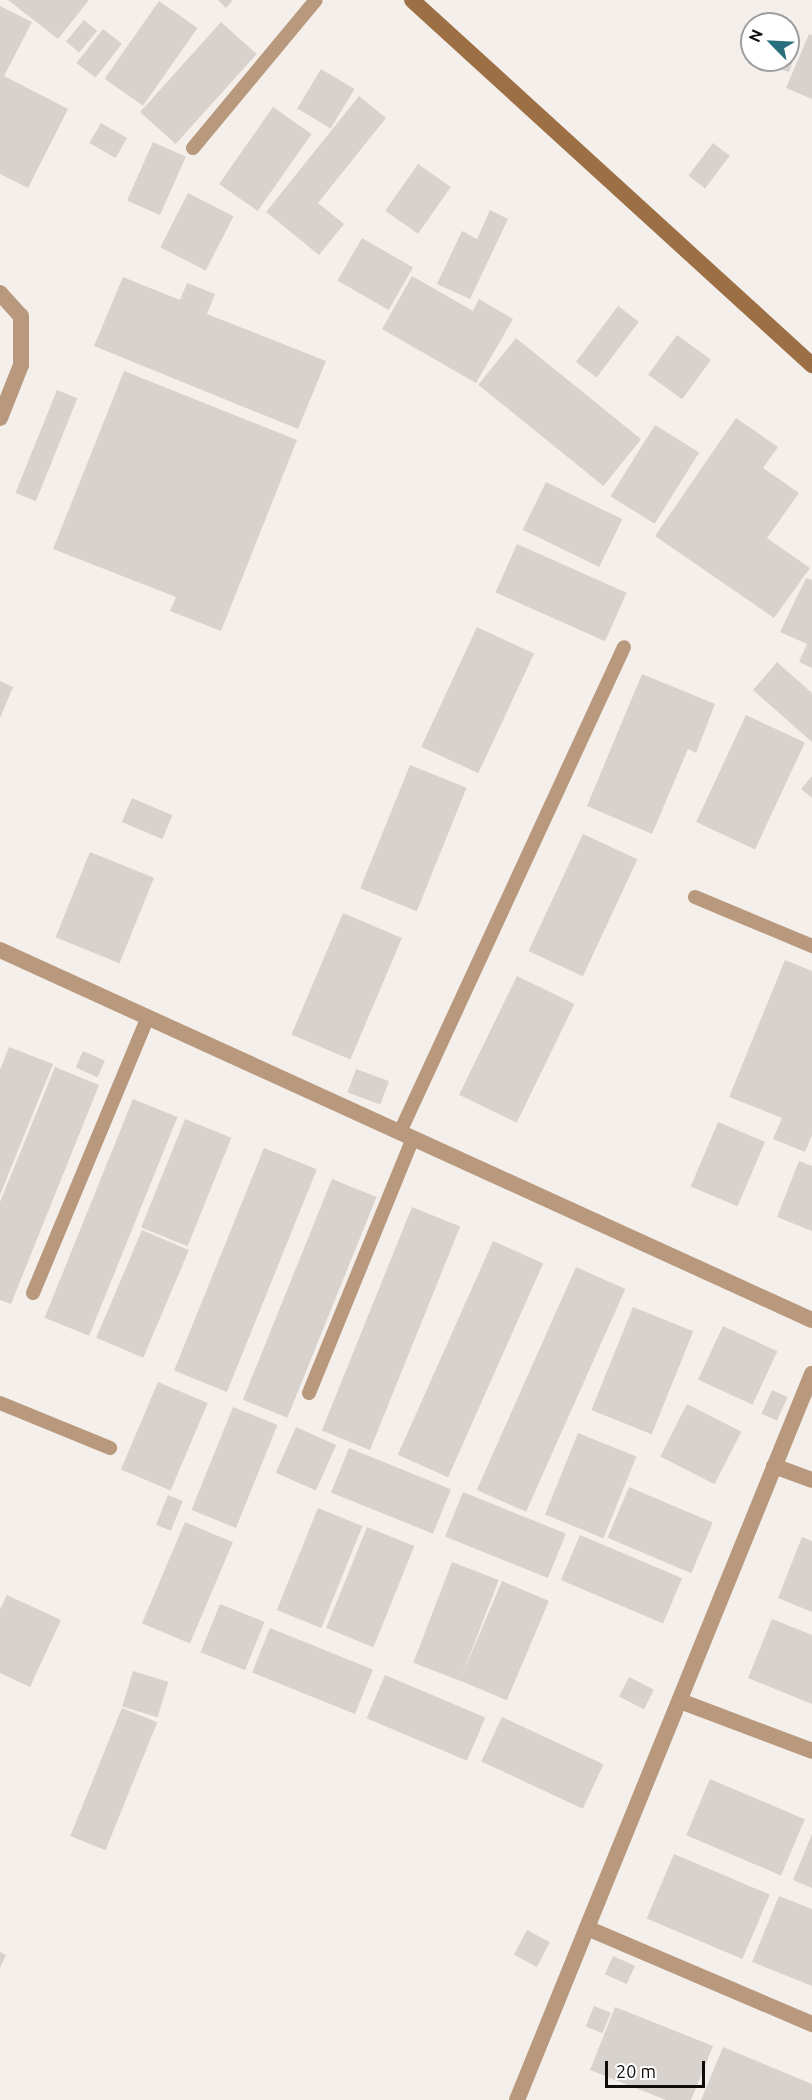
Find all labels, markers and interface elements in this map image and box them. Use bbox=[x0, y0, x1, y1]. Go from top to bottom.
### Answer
north arrow bbox=[740, 12, 800, 72]
text: N bbox=[745, 26, 766, 45]
scale bar bbox=[608, 2049, 708, 2087]
text: 20 m bbox=[616, 2061, 656, 2081]

